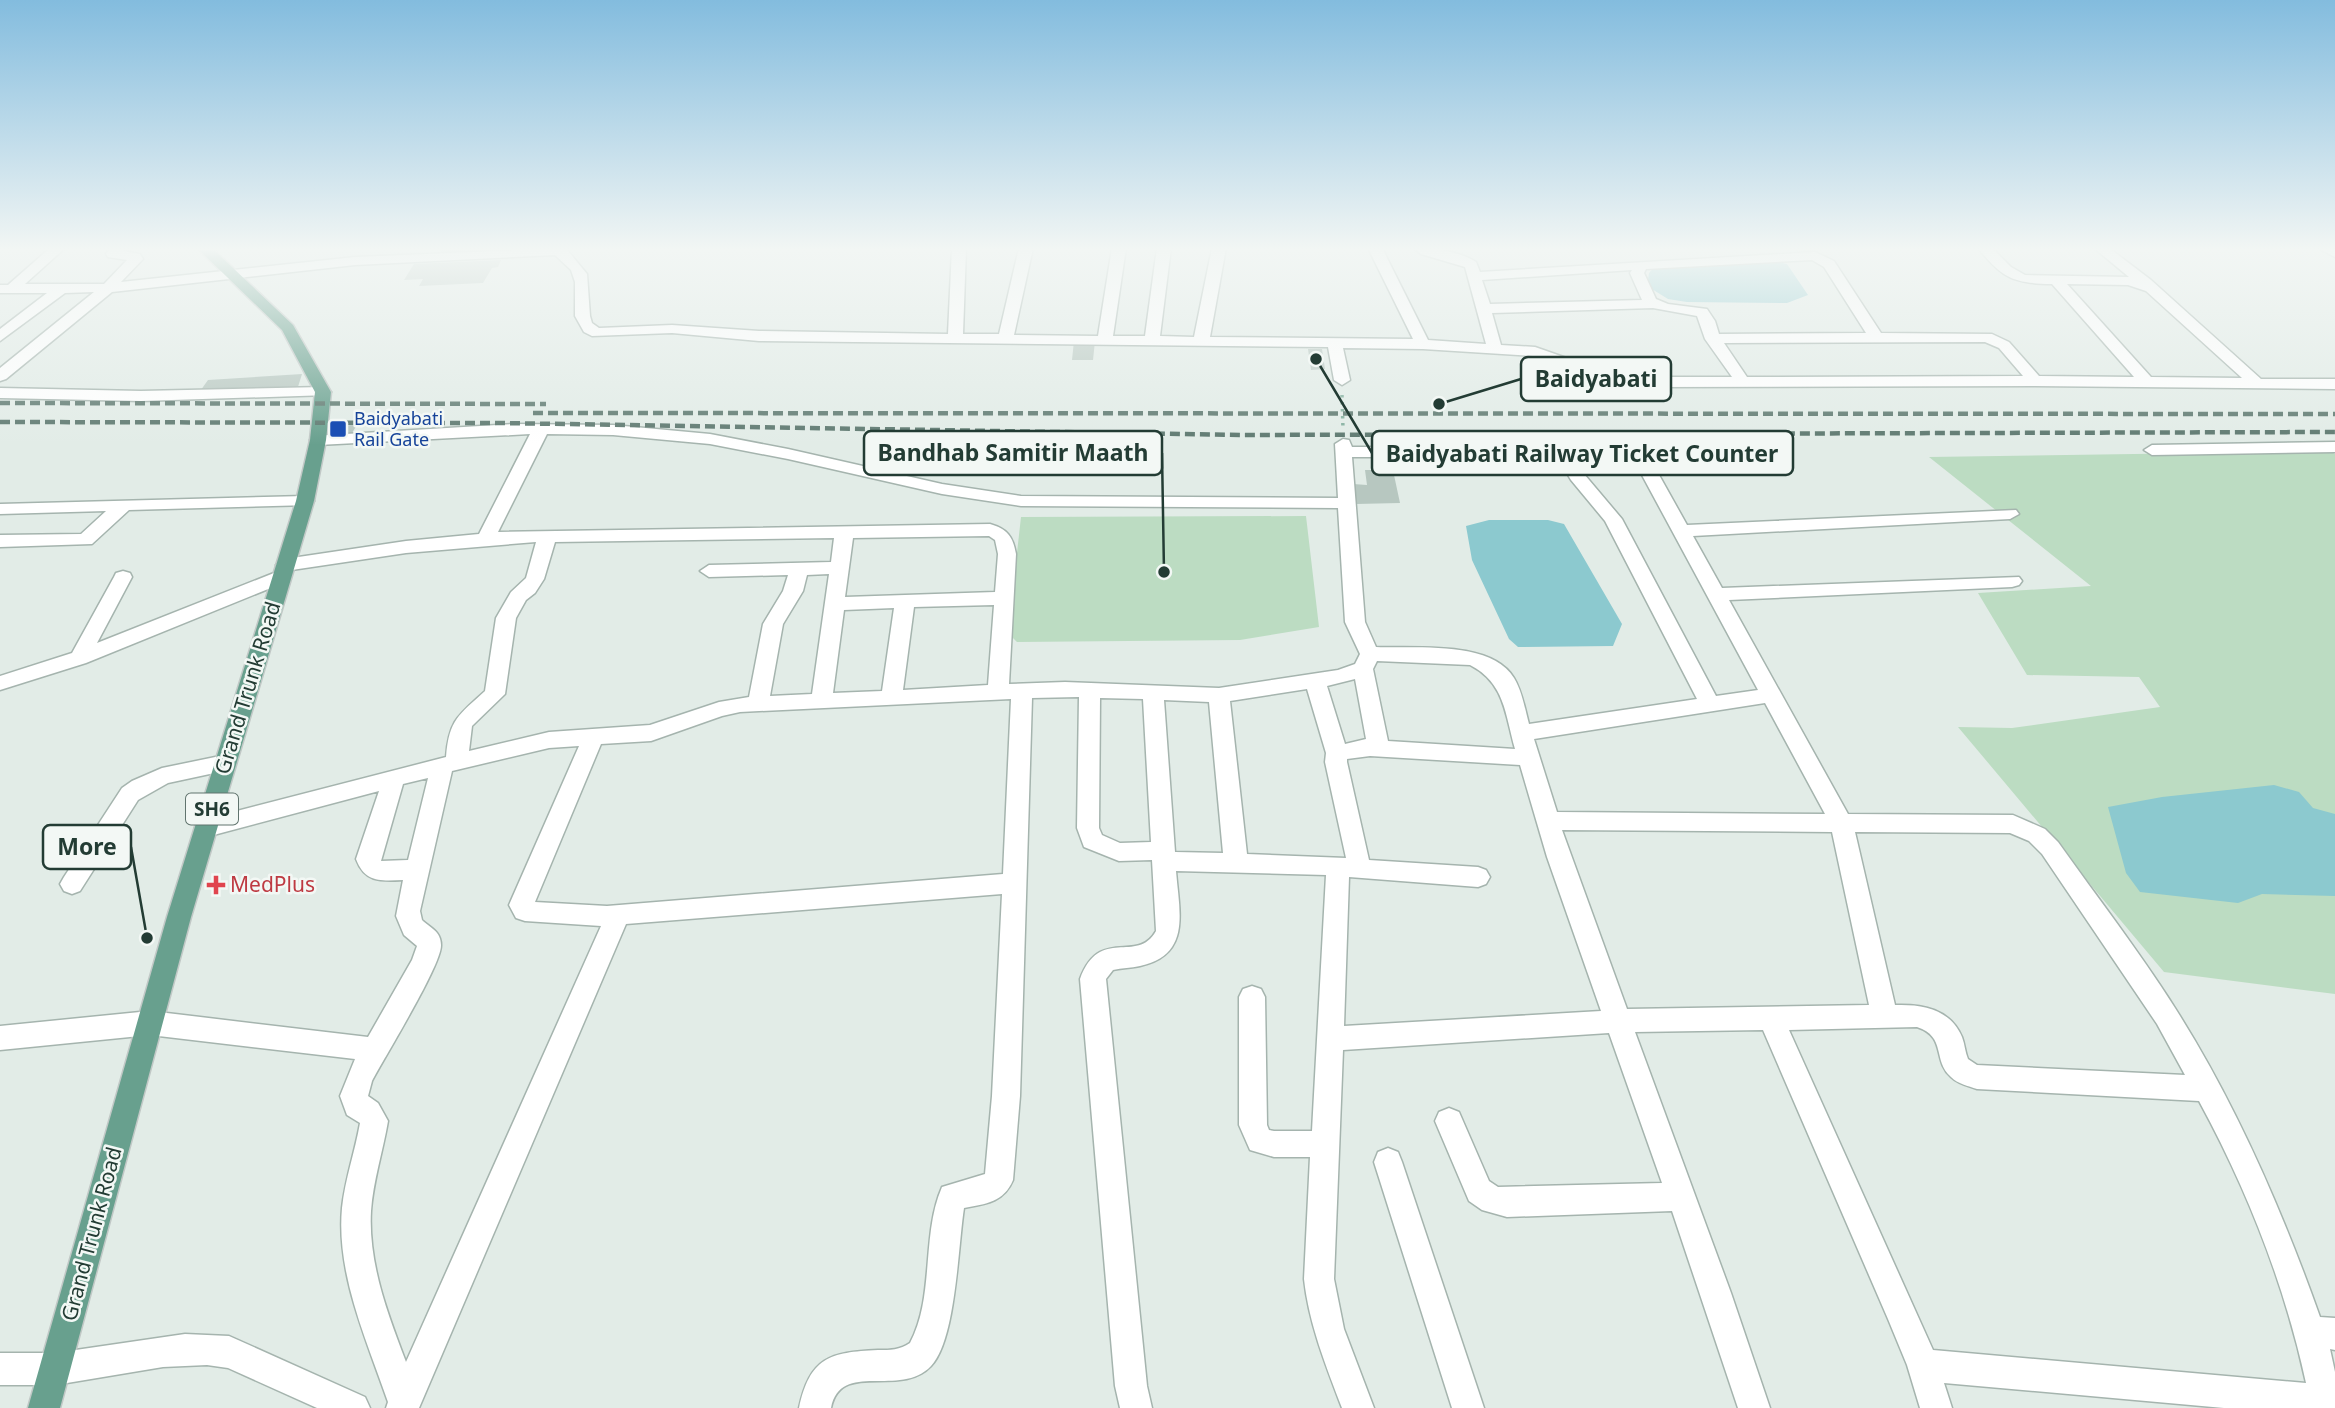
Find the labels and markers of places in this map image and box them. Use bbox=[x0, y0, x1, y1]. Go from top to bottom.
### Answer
callout: Baidyabati bbox=[1521, 357, 1671, 401]
place label: Baidyabati Rail Gate bbox=[354, 406, 443, 451]
marker: Baidyabati Rail Gate bbox=[328, 419, 348, 439]
callout: Bandhab Samitir Maath bbox=[864, 431, 1162, 475]
callout: Baidyabati Railway Ticket Counter bbox=[1372, 431, 1793, 475]
callout: More bbox=[43, 825, 131, 869]
place label: MedPlus bbox=[230, 870, 315, 898]
marker: MedPlus bbox=[208, 877, 224, 893]

